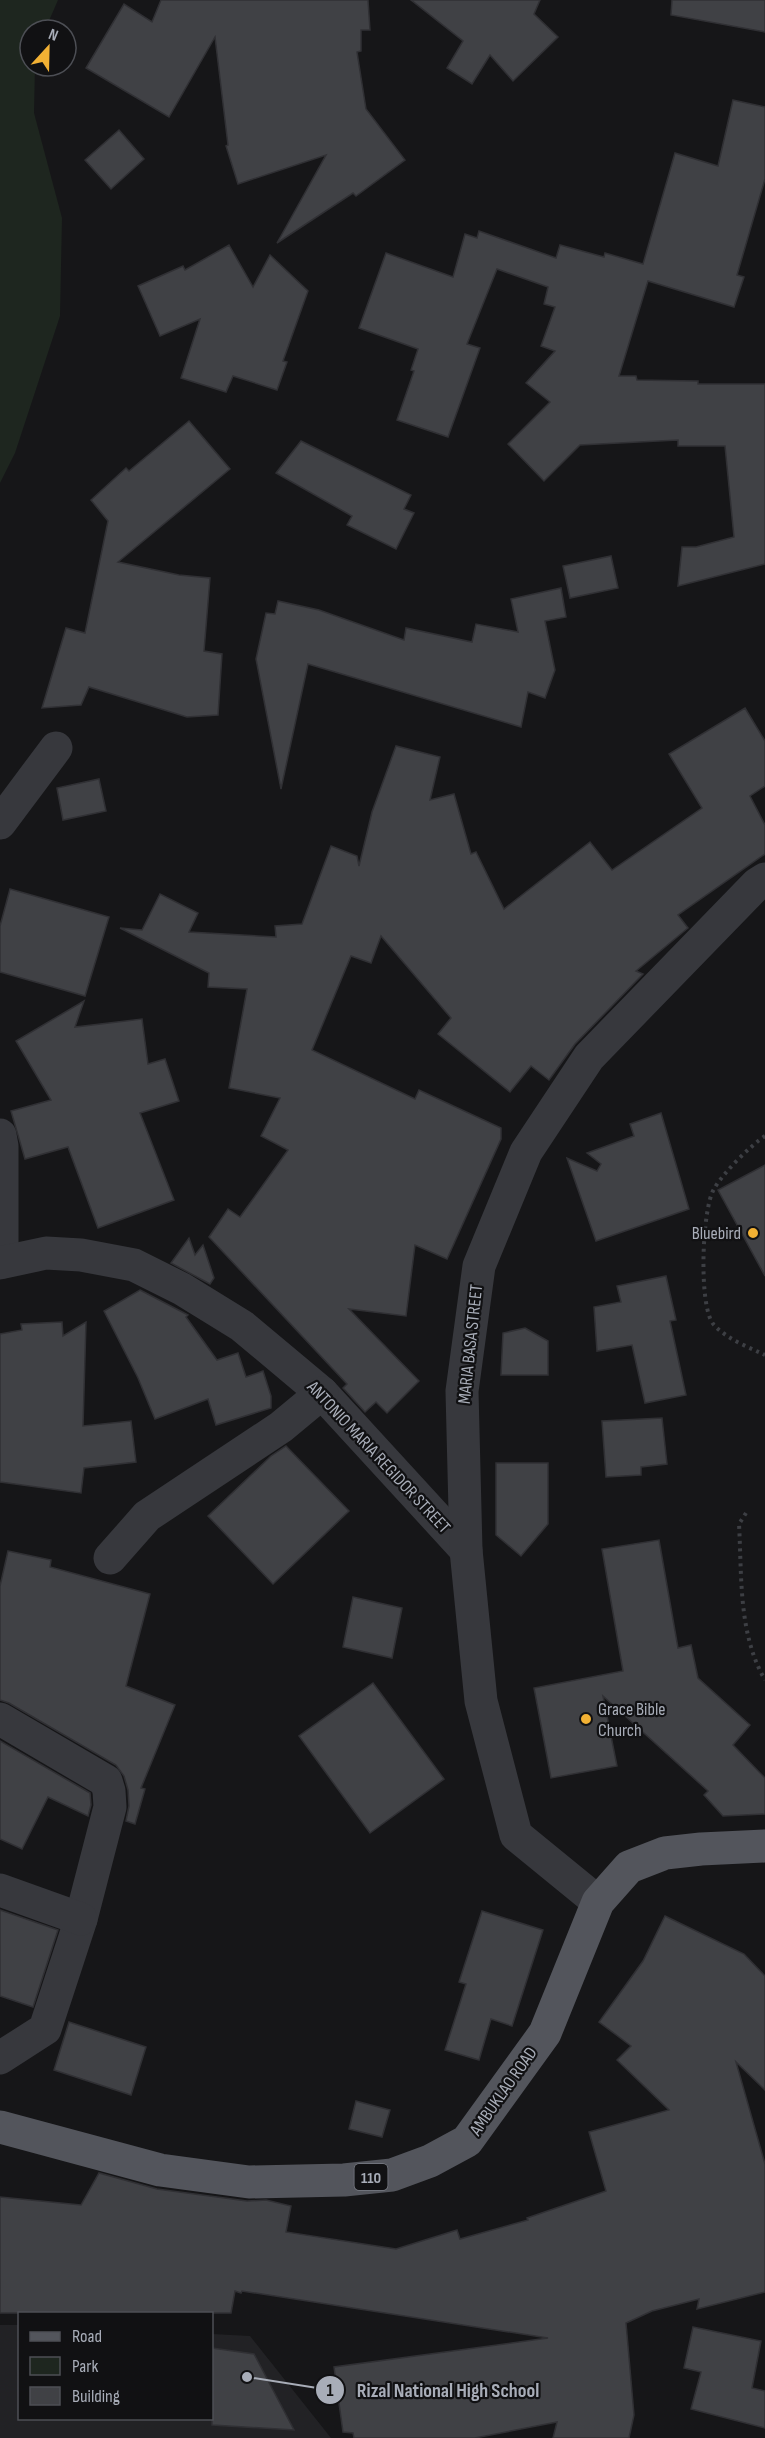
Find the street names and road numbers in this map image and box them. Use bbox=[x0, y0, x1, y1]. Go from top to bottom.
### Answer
street label: MARIA BASA STREET bbox=[454, 1283, 487, 1405]
street label: ANTONIO MARIA REGIDOR STREET bbox=[302, 1376, 455, 1538]
street label: AMBUKLAO ROAD bbox=[465, 2043, 542, 2140]
road number: 110 bbox=[354, 2164, 388, 2190]

